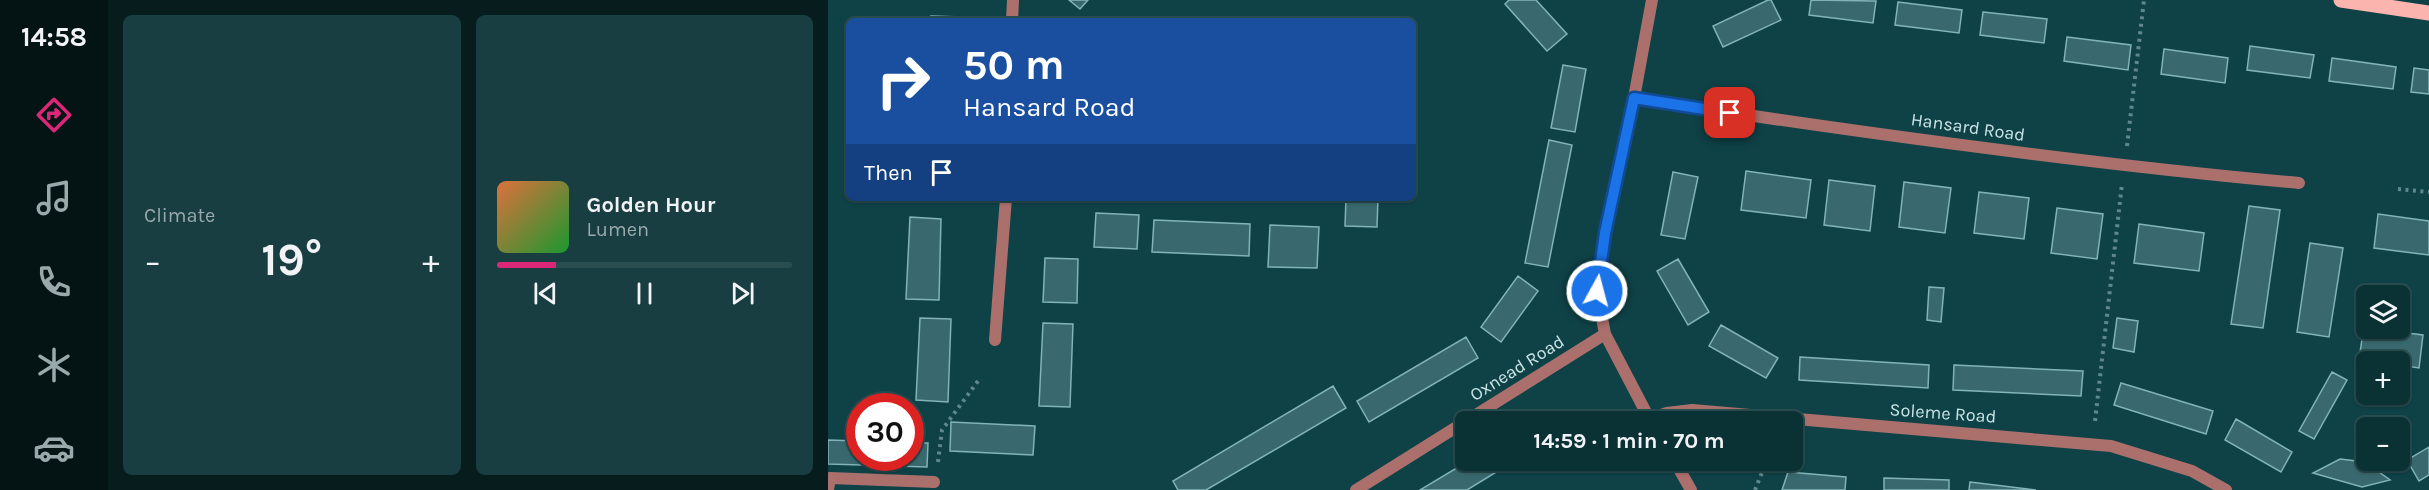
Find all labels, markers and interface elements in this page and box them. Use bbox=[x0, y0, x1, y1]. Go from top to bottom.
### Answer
text: 14:58 bbox=[21, 21, 87, 53]
text: 50 m bbox=[963, 40, 1065, 90]
icon: right bbox=[864, 42, 942, 120]
pin bbox=[1704, 87, 1755, 138]
text: Hansard Road bbox=[963, 91, 1136, 123]
icon: directions bbox=[33, 94, 75, 136]
icon: arrive bbox=[1713, 96, 1746, 129]
street label: Hansard Road bbox=[1909, 108, 2027, 146]
icon: arrive bbox=[925, 156, 958, 189]
text: Then bbox=[864, 160, 913, 186]
icon: music bbox=[33, 177, 75, 219]
text: Golden Hour bbox=[587, 192, 715, 218]
text: Climate bbox=[144, 204, 215, 227]
text: Lumen bbox=[587, 218, 649, 241]
text: 19° bbox=[261, 234, 322, 286]
text: − bbox=[144, 242, 161, 280]
text: + bbox=[422, 242, 439, 280]
position arrow bbox=[1565, 259, 1629, 323]
icon: phone bbox=[33, 261, 75, 303]
icon: previous bbox=[529, 277, 562, 310]
icon: pause bbox=[628, 277, 661, 310]
icon: next bbox=[726, 277, 759, 310]
map controls bbox=[2356, 285, 2410, 471]
button: layers bbox=[2356, 285, 2410, 339]
street label: Oxnead Road bbox=[1466, 330, 1568, 406]
icon: climate bbox=[33, 344, 75, 386]
button: + bbox=[2356, 351, 2410, 405]
speed limit sign: 30 bbox=[846, 393, 924, 471]
street label: Soleme Road bbox=[1889, 398, 1997, 428]
button: − bbox=[2356, 417, 2410, 471]
icon: car bbox=[33, 427, 75, 469]
text: 14:59 · 1 min · 70 m bbox=[1533, 428, 1725, 454]

